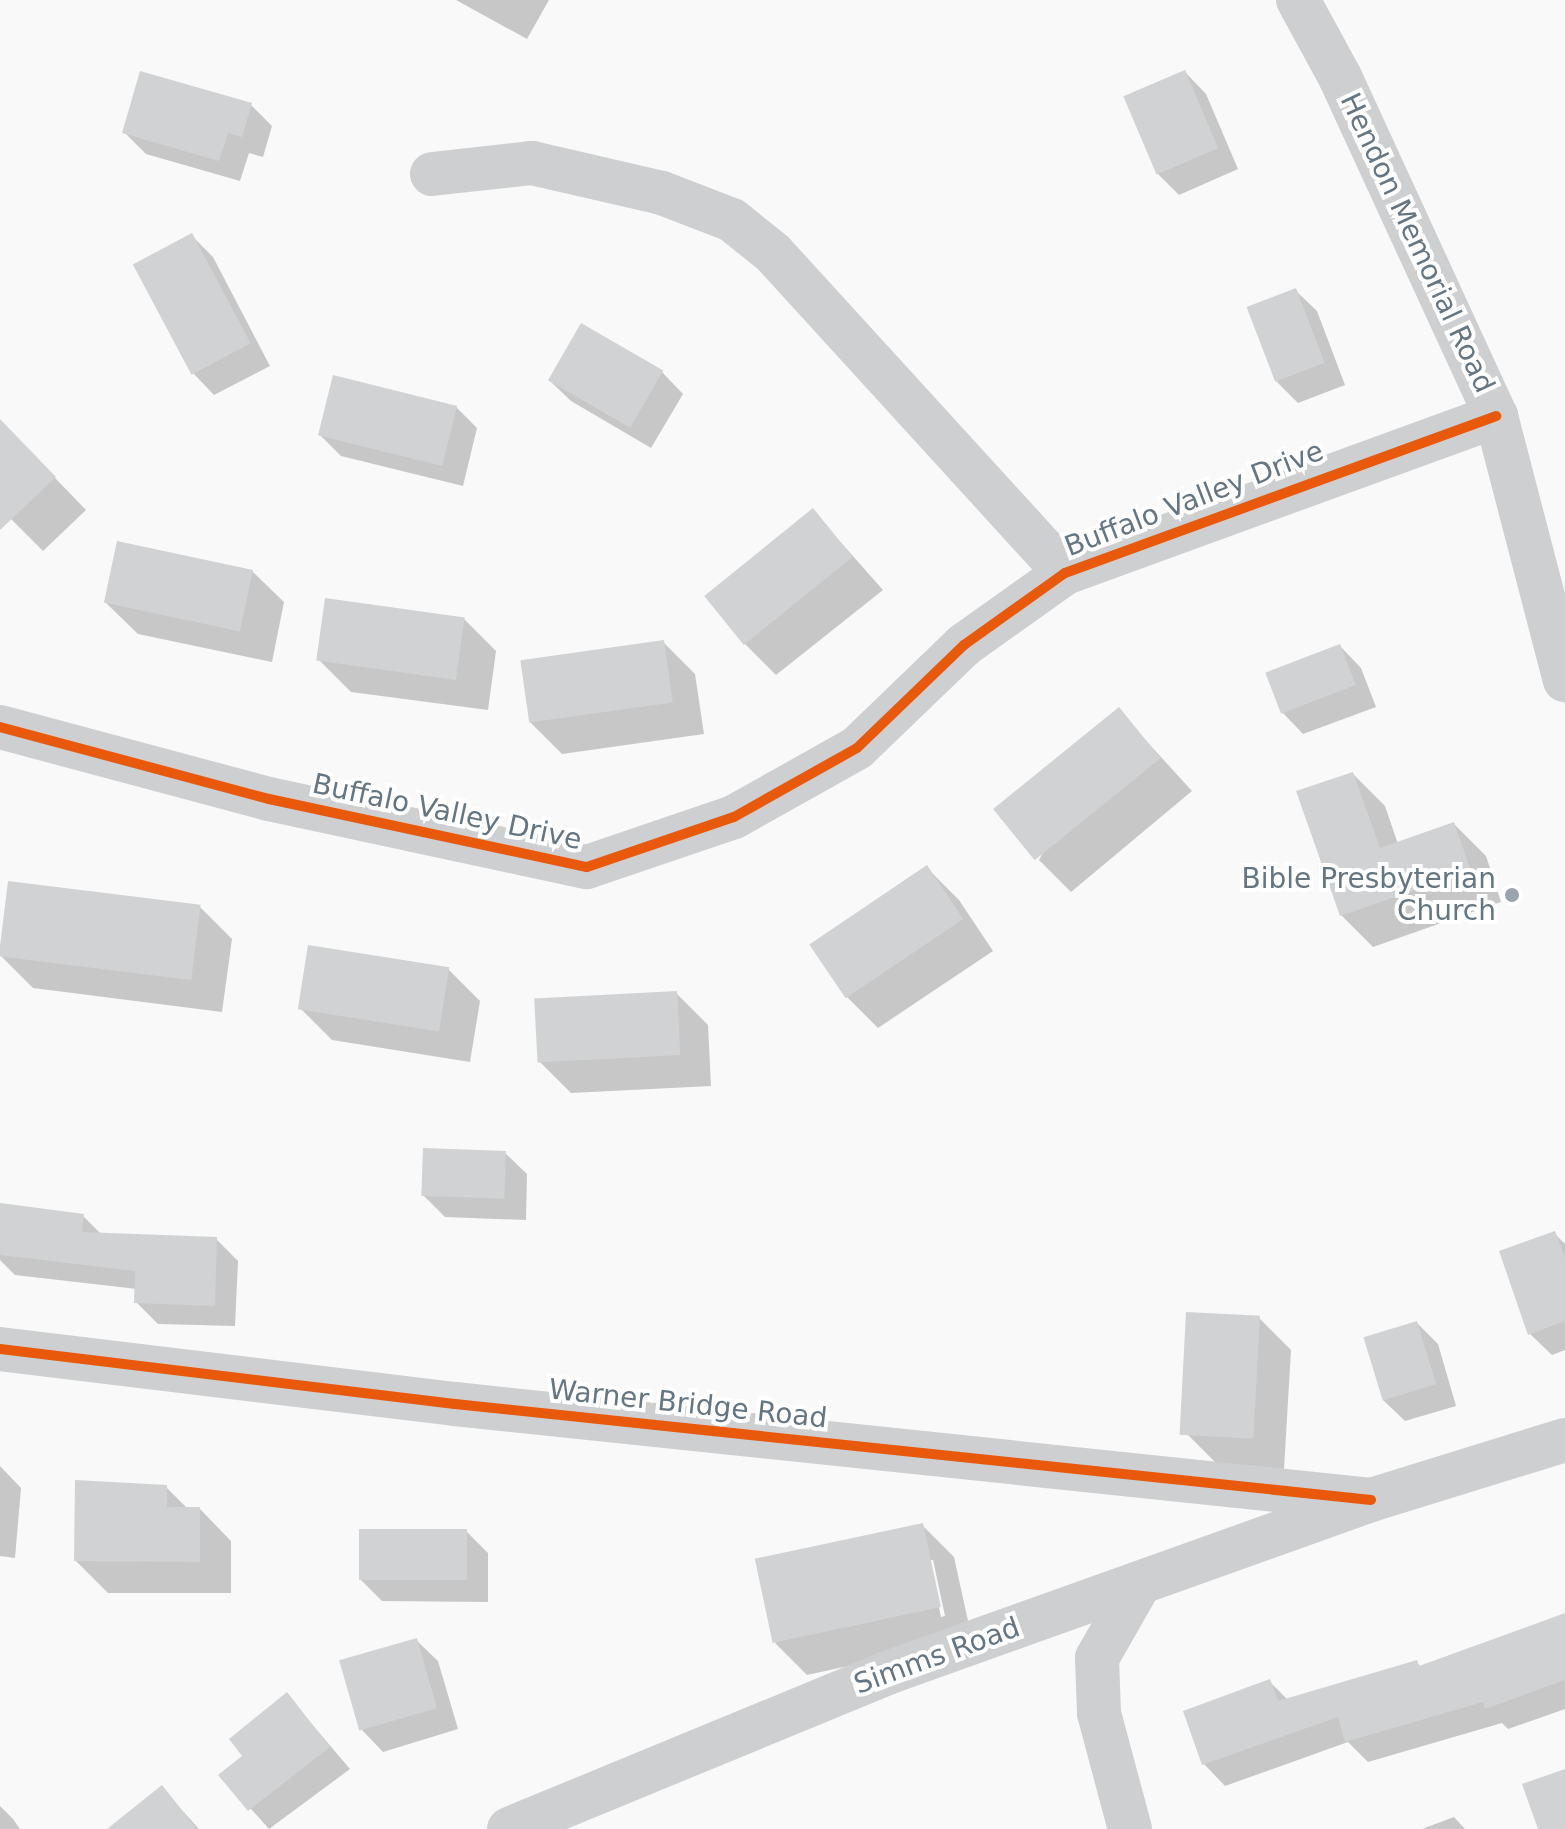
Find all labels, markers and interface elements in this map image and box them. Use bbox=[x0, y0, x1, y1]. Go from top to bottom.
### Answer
street label: Hendon Memorial Road bbox=[1333, 88, 1501, 398]
street label: Buffalo Valley Drive bbox=[1060, 434, 1328, 564]
street label: Buffalo Valley Drive bbox=[309, 767, 585, 857]
place label: Bible Presbyterian Church bbox=[1241, 862, 1496, 928]
marker: Bible Presbyterian Church bbox=[1503, 886, 1521, 904]
street label: Warner Bridge Road bbox=[547, 1373, 829, 1435]
street label: Simms Road bbox=[850, 1610, 1024, 1702]

